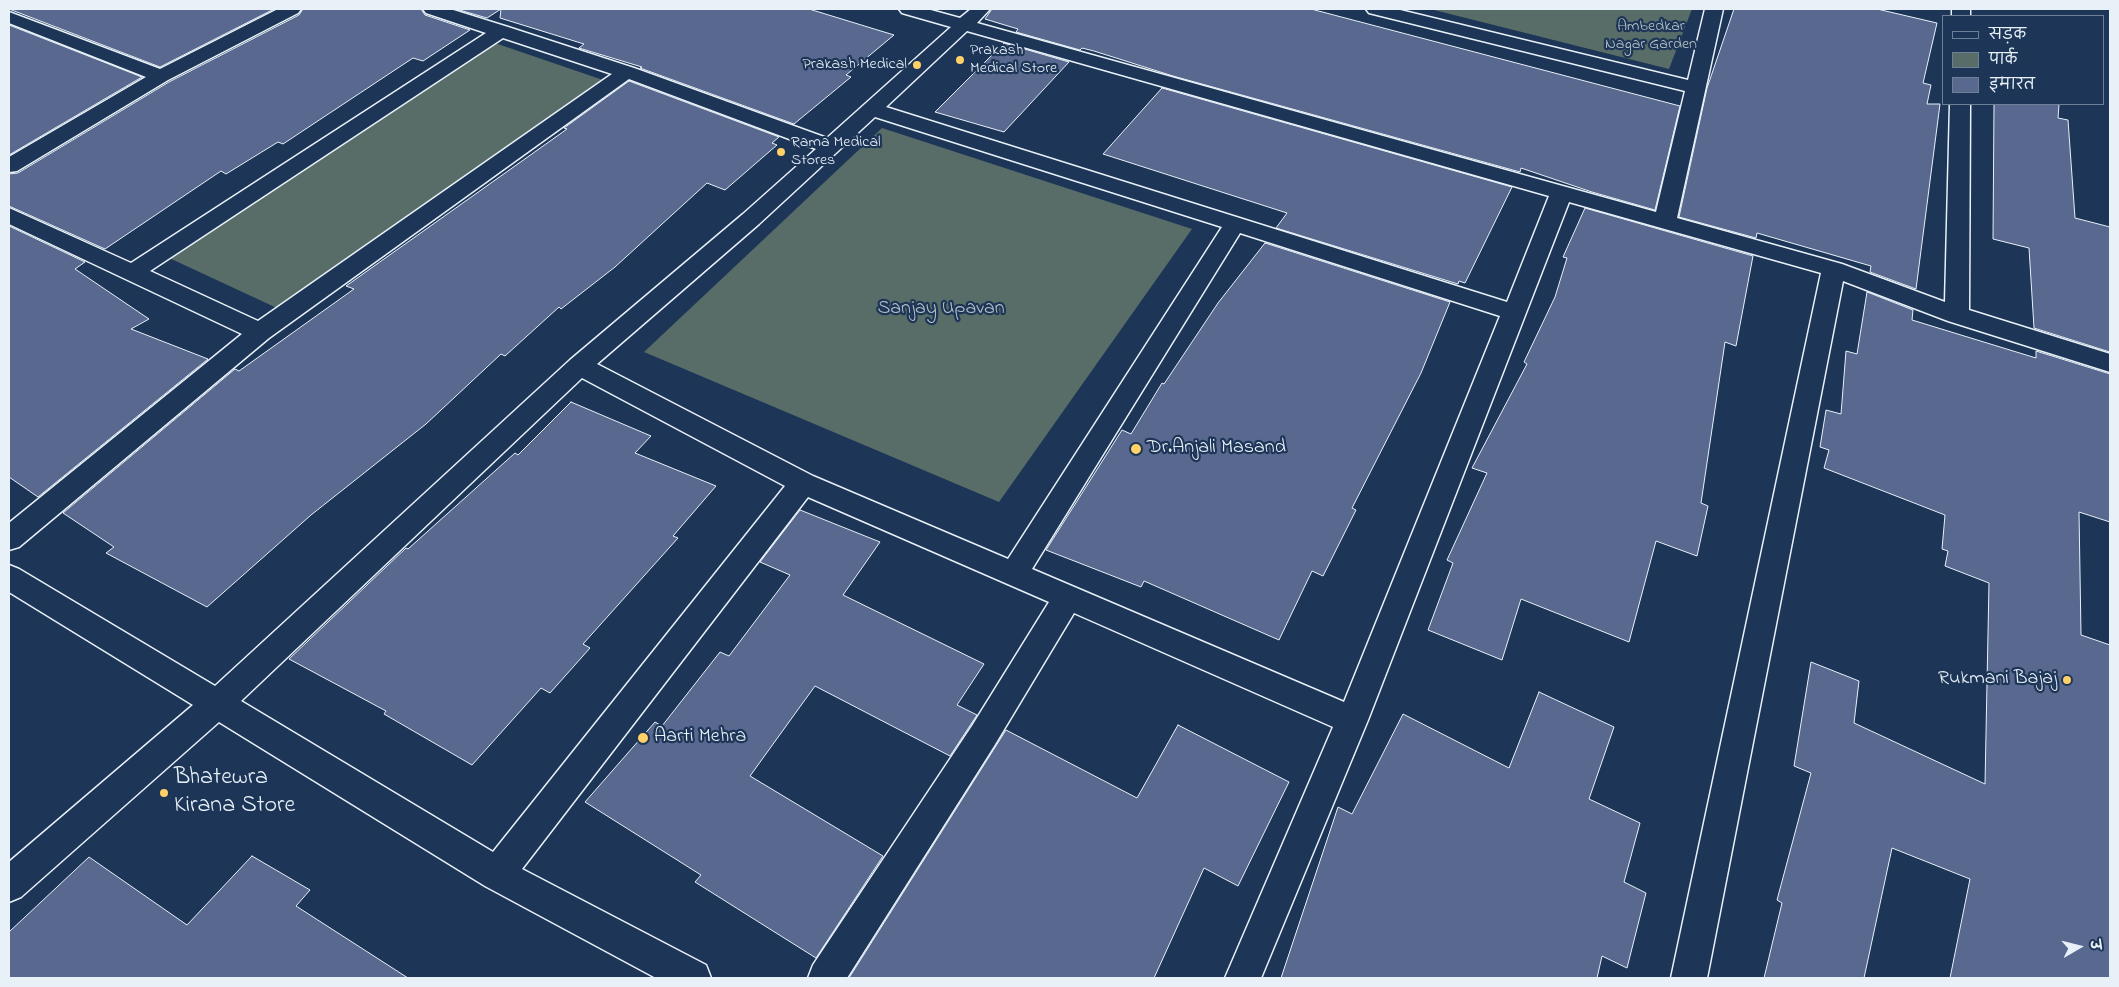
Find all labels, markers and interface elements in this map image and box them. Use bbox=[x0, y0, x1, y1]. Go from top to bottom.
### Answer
legend bbox=[1942, 15, 2104, 105]
park label: Ambedkar Nagar Garden bbox=[1605, 17, 1697, 55]
text: सड़क bbox=[1989, 24, 2026, 46]
place label: Prakash Medical Store bbox=[970, 41, 1057, 79]
text: पार्क bbox=[1989, 49, 2017, 71]
marker: Prakash Medical Store bbox=[954, 54, 966, 66]
place label: Prakash Medical bbox=[803, 55, 907, 75]
marker: Prakash Medical bbox=[911, 59, 923, 71]
text: इमारत bbox=[1989, 74, 2035, 96]
place label: Rama Medical Stores bbox=[791, 133, 881, 171]
marker: Rama Medical Stores bbox=[775, 146, 787, 158]
park label: Sanjay Upavan bbox=[877, 298, 1005, 322]
place label: Dr.Anjali Masand bbox=[1147, 437, 1286, 461]
marker: Dr.Anjali Masand bbox=[1129, 442, 1143, 456]
place label: Rukmani Bajaj bbox=[1938, 668, 2057, 692]
marker: Rukmani Bajaj bbox=[2061, 674, 2073, 686]
place label: Aarti Mehra bbox=[654, 726, 746, 750]
marker: Aarti Mehra bbox=[636, 731, 650, 745]
place label: Bhatewra Kirana Store bbox=[174, 765, 295, 821]
marker: Bhatewra Kirana Store bbox=[158, 787, 170, 799]
north arrow bbox=[2054, 922, 2104, 972]
text: उ bbox=[2083, 939, 2105, 951]

